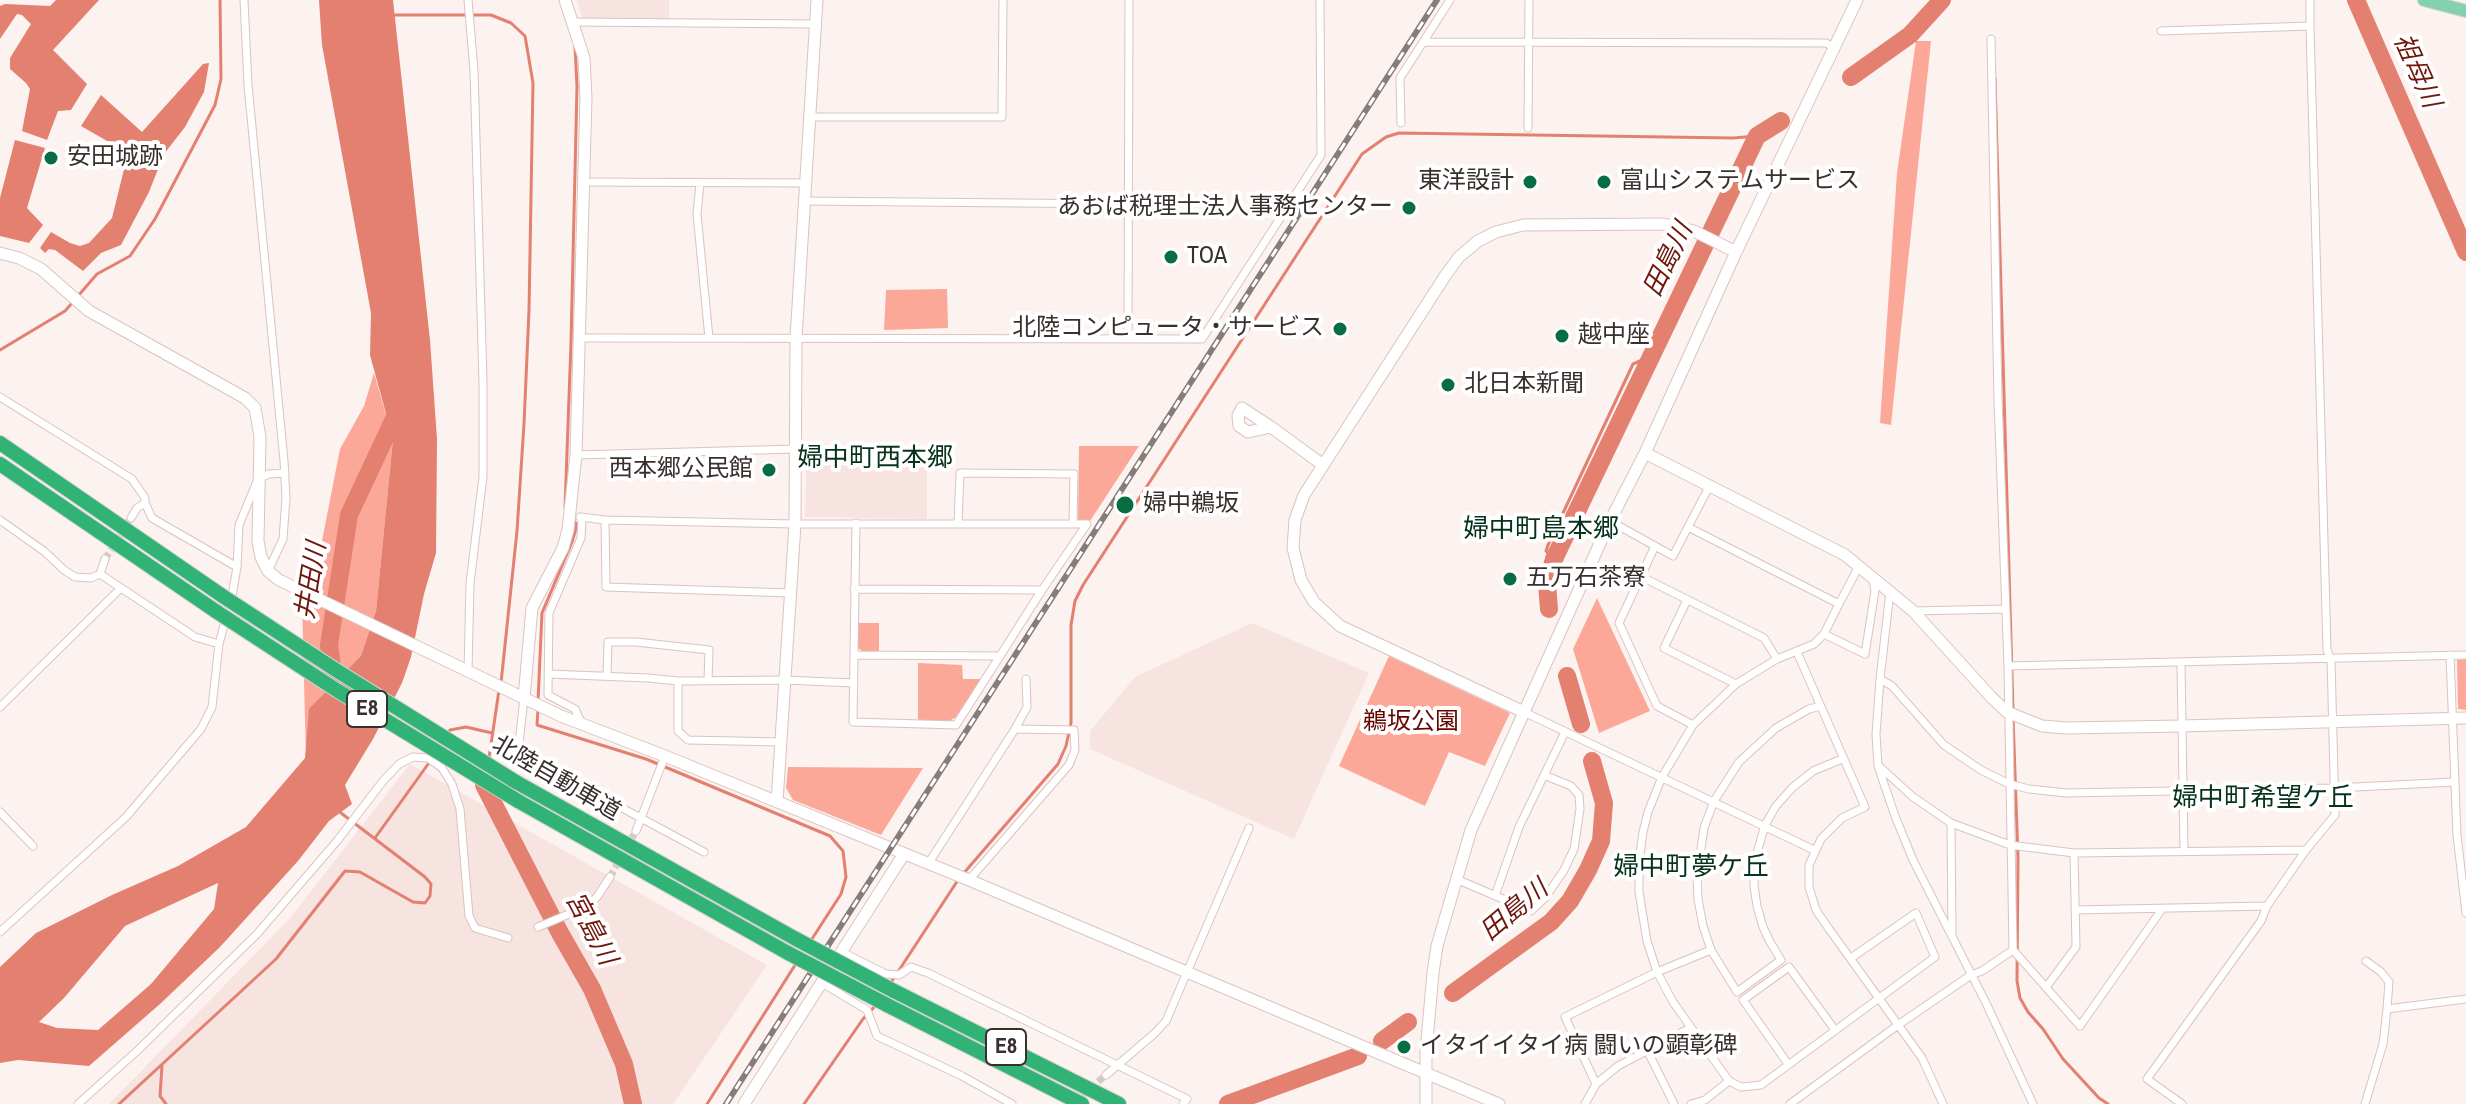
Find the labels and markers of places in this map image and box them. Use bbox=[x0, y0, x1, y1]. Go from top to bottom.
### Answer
place label: 安田城跡 bbox=[67, 144, 163, 172]
marker: 安田城跡 bbox=[42, 149, 60, 167]
place label: 東洋設計 bbox=[1418, 168, 1514, 196]
place label: 富山システムサービス bbox=[1620, 168, 1860, 196]
marker: 東洋設計 bbox=[1521, 173, 1539, 191]
marker: 富山システムサービス bbox=[1595, 173, 1613, 191]
place label: あおば税理士法人事務センター bbox=[1057, 194, 1393, 222]
marker: あおば税理士法人事務センター bbox=[1400, 199, 1418, 217]
place label: TOA bbox=[1187, 243, 1227, 271]
marker: TOA bbox=[1162, 248, 1180, 266]
place label: 北陸コンピュータ・サービス bbox=[1012, 315, 1324, 343]
marker: 北陸コンピュータ・サービス bbox=[1331, 320, 1349, 338]
place label: 越中座 bbox=[1578, 322, 1650, 350]
marker: 越中座 bbox=[1553, 327, 1571, 345]
place label: 北日本新聞 bbox=[1464, 371, 1584, 399]
marker: 北日本新聞 bbox=[1439, 376, 1457, 394]
place label: 西本郷公民館 bbox=[609, 456, 753, 484]
marker: 西本郷公民館 bbox=[760, 461, 778, 479]
place label: 婦中鵜坂 bbox=[1143, 491, 1239, 519]
marker: 婦中鵜坂 bbox=[1114, 494, 1136, 516]
place label: 五万石茶寮 bbox=[1526, 565, 1646, 593]
marker: 五万石茶寮 bbox=[1501, 570, 1519, 588]
place label: イタイイタイ病 闘いの顕彰碑 bbox=[1420, 1033, 1737, 1061]
marker: イタイイタイ病 闘いの顕彰碑 bbox=[1395, 1038, 1413, 1056]

